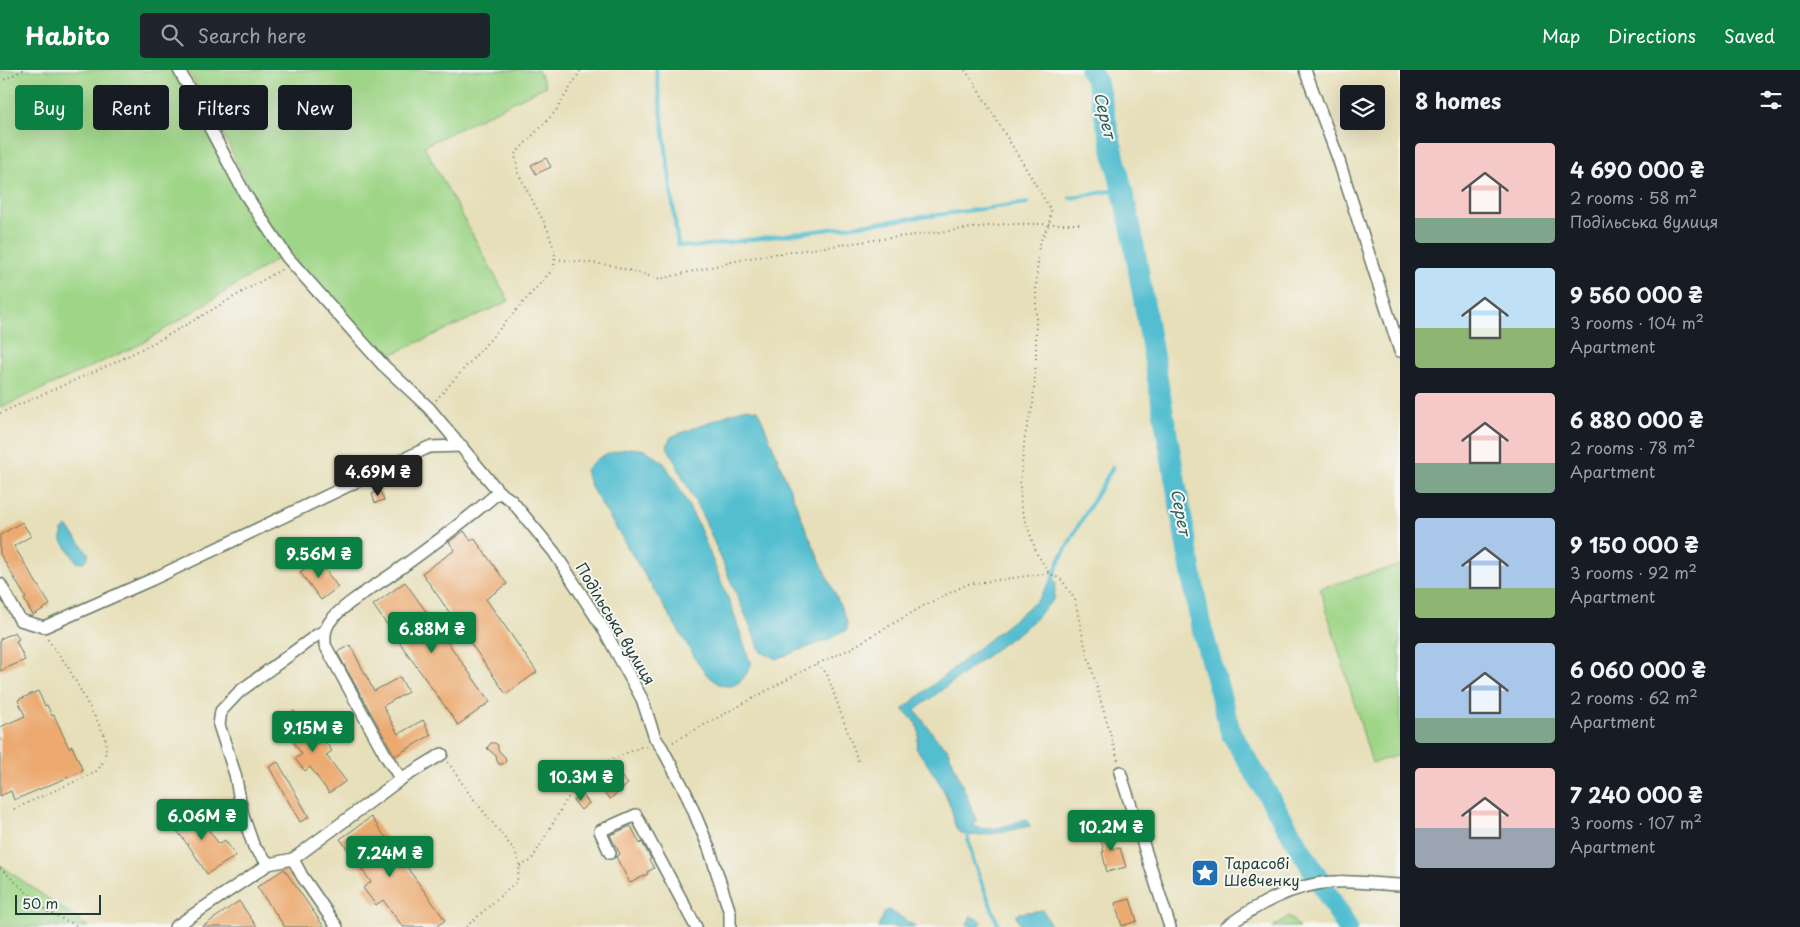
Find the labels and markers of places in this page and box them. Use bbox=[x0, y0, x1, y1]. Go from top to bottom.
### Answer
pin: 4.69M ₴ bbox=[332, 454, 424, 497]
pin: 9.56M ₴ bbox=[273, 536, 365, 579]
pin: 6.88M ₴ bbox=[386, 612, 478, 654]
pin: 9.15M ₴ bbox=[267, 710, 359, 753]
pin: 10.3M ₴ bbox=[535, 760, 627, 802]
pin: 6.06M ₴ bbox=[156, 798, 248, 841]
pin: 10.2M ₴ bbox=[1065, 810, 1157, 852]
pin: 7.24M ₴ bbox=[344, 836, 436, 878]
place label: Тарасові Шевченку bbox=[1224, 851, 1300, 891]
place icon: Тарасові Шевченку bbox=[1190, 858, 1220, 888]

